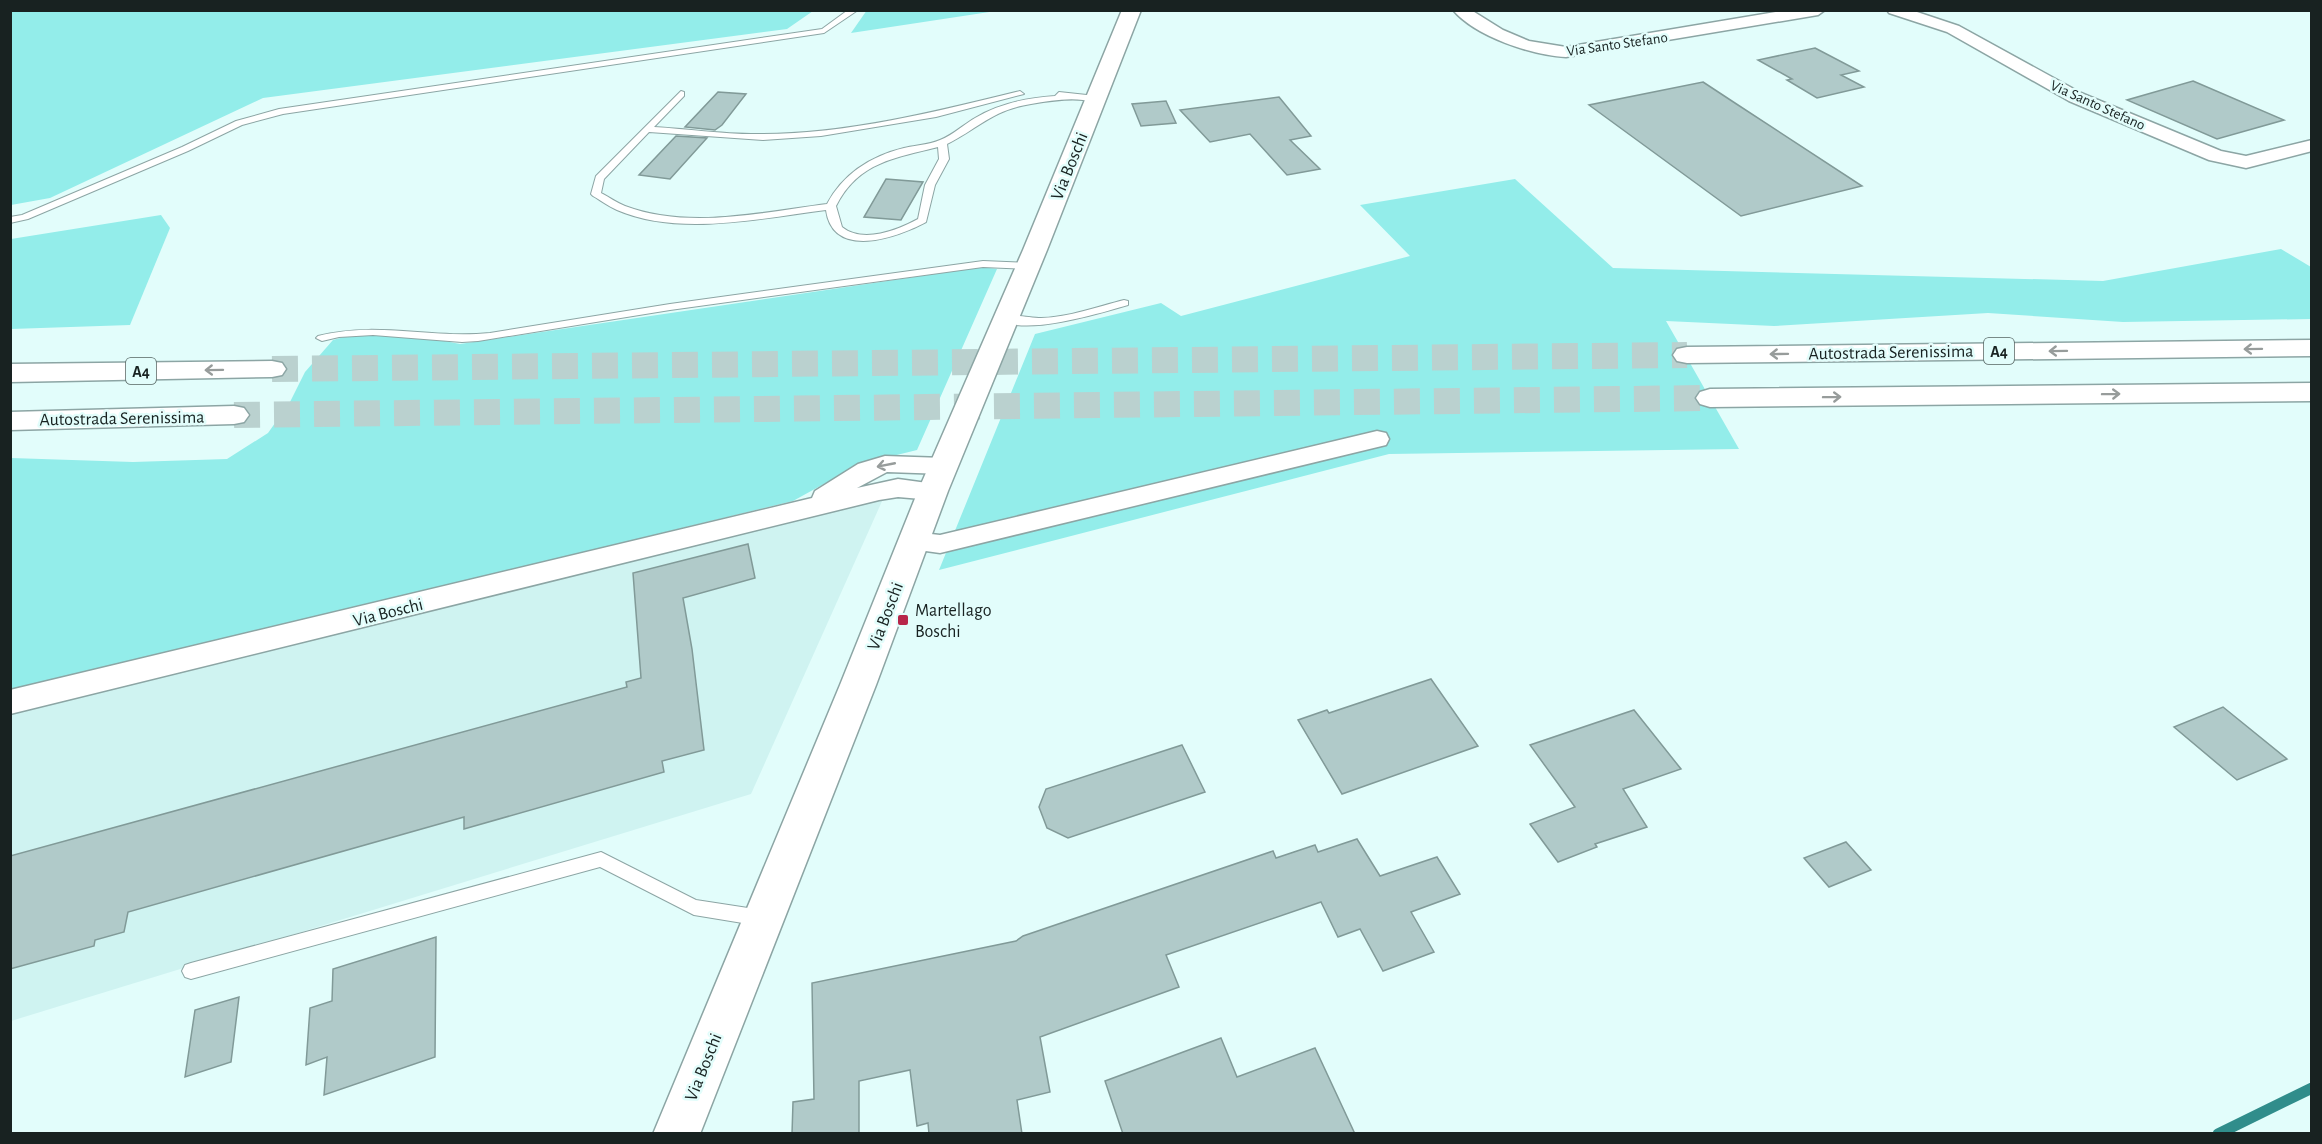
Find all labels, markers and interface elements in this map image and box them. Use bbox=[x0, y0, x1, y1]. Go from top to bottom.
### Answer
street label: Via Santo Stefano bbox=[1565, 30, 1669, 59]
street label: Via Santo Stefano bbox=[2048, 78, 2147, 133]
street label: Via Boschi bbox=[1048, 130, 1092, 203]
road number: A4 bbox=[1984, 338, 2014, 364]
street label: Autostrada Serenissima bbox=[1808, 343, 1974, 363]
one-way arrow bbox=[2244, 343, 2264, 354]
one-way arrow bbox=[2049, 345, 2069, 357]
one-way arrow bbox=[1770, 348, 1790, 359]
road number: A4 bbox=[126, 358, 156, 384]
one-way arrow bbox=[204, 364, 224, 376]
one-way arrow bbox=[2100, 388, 2120, 400]
one-way arrow bbox=[1821, 391, 1841, 403]
street label: Autostrada Serenissima bbox=[39, 409, 205, 429]
one-way arrow bbox=[877, 460, 896, 471]
street label: Via Boschi bbox=[865, 580, 907, 653]
street label: Via Boschi bbox=[351, 596, 425, 630]
place label: Martellago Boschi bbox=[915, 602, 992, 641]
marker: Martellago Boschi bbox=[896, 613, 910, 627]
street label: Via Boschi bbox=[682, 1031, 726, 1104]

